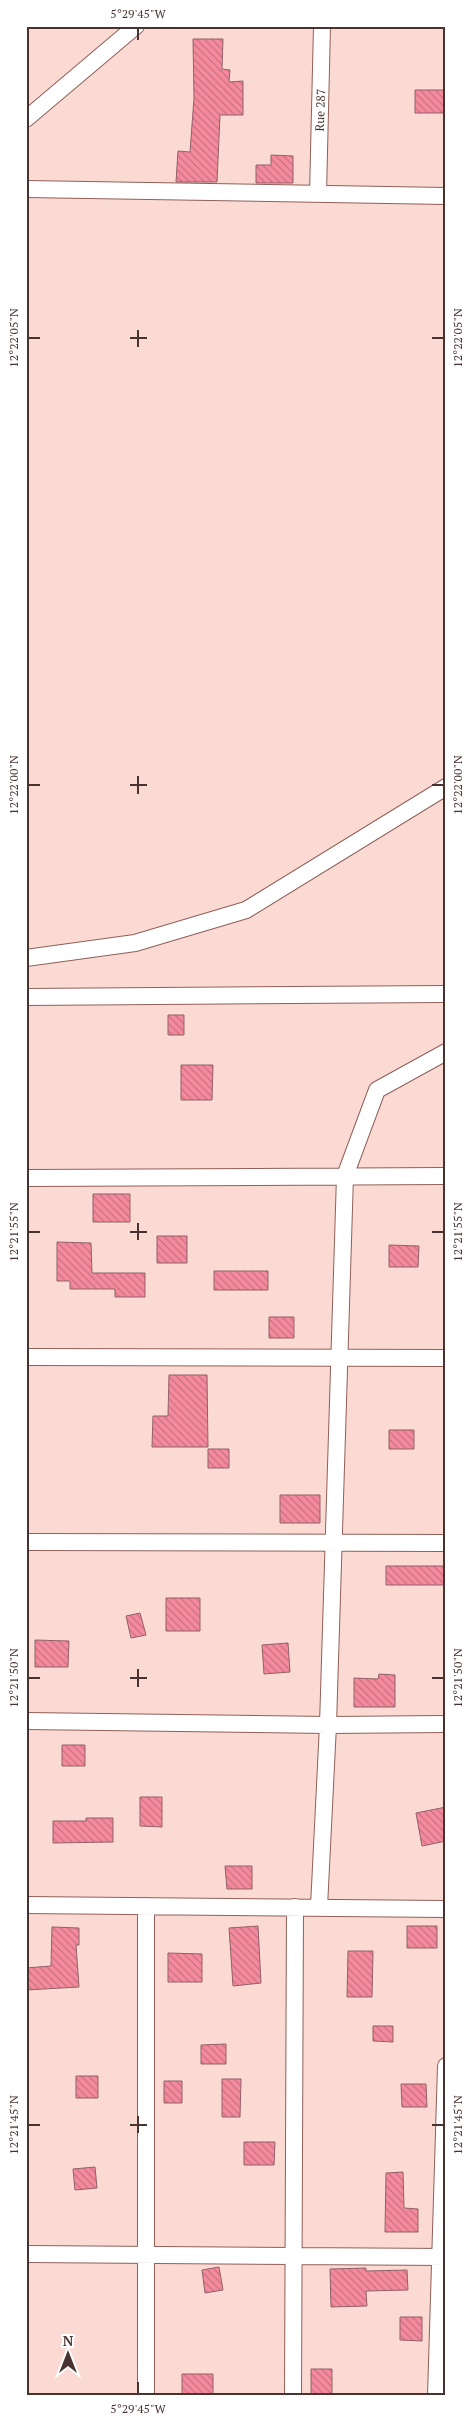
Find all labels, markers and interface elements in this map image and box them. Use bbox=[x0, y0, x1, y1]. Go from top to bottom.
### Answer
text: 5°29'45"W bbox=[110, 6, 167, 21]
street label: Rue 287 bbox=[312, 88, 328, 132]
text: 12°22'05"N bbox=[6, 308, 21, 368]
text: 12°22'05"N bbox=[450, 308, 465, 368]
text: 12°22'00"N bbox=[6, 755, 21, 815]
text: 12°22'00"N bbox=[450, 755, 465, 815]
text: 12°21'55"N bbox=[6, 1202, 21, 1262]
text: 12°21'55"N bbox=[450, 1202, 465, 1262]
text: 12°21'50"N bbox=[6, 1648, 21, 1708]
text: 12°21'50"N bbox=[450, 1648, 465, 1708]
text: 12°21'45"N bbox=[6, 2095, 21, 2155]
text: 12°21'45"N bbox=[450, 2095, 465, 2155]
north arrow bbox=[42, 2330, 92, 2380]
text: N bbox=[63, 2331, 74, 2350]
text: 5°29'45"W bbox=[110, 2401, 167, 2416]

